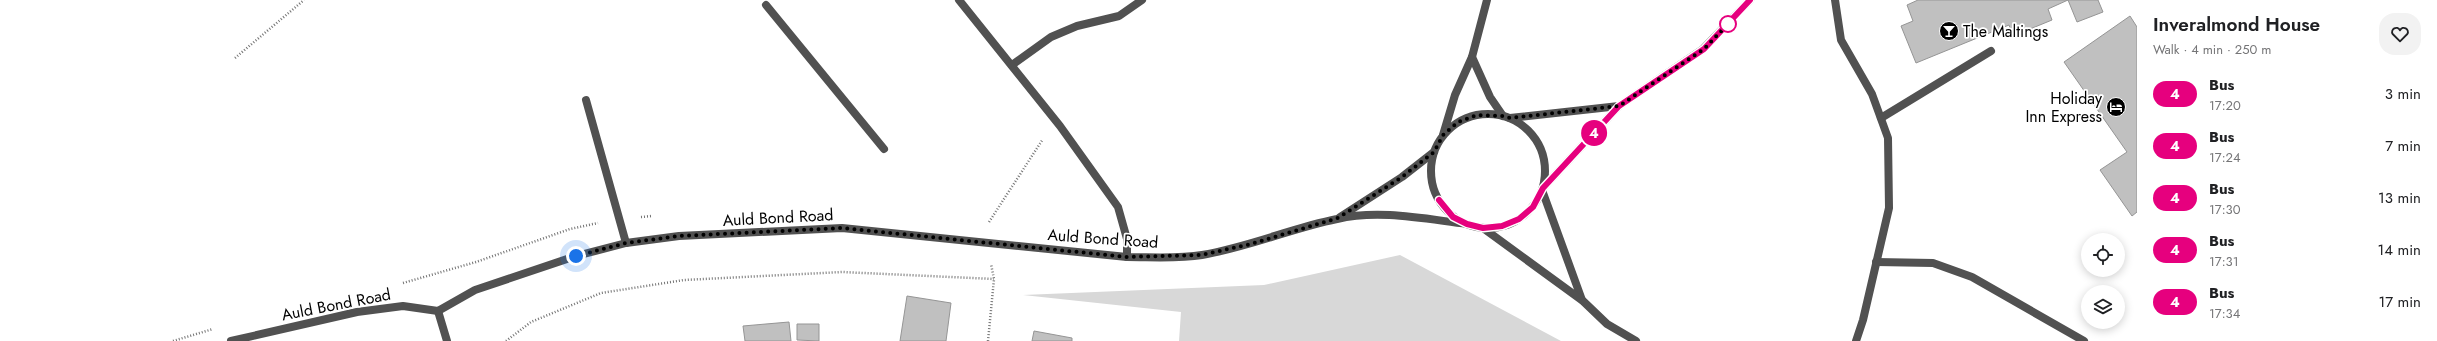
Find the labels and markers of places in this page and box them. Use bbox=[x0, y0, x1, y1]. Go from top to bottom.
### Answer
unlabelled marker bbox=[1719, 15, 1737, 33]
bar icon: The Maltings bbox=[1938, 20, 1960, 42]
place label: The Maltings bbox=[1963, 20, 2048, 43]
place label: Holiday Inn Express bbox=[2025, 87, 2103, 128]
hotel icon: Holiday Inn Express bbox=[2105, 96, 2127, 118]

